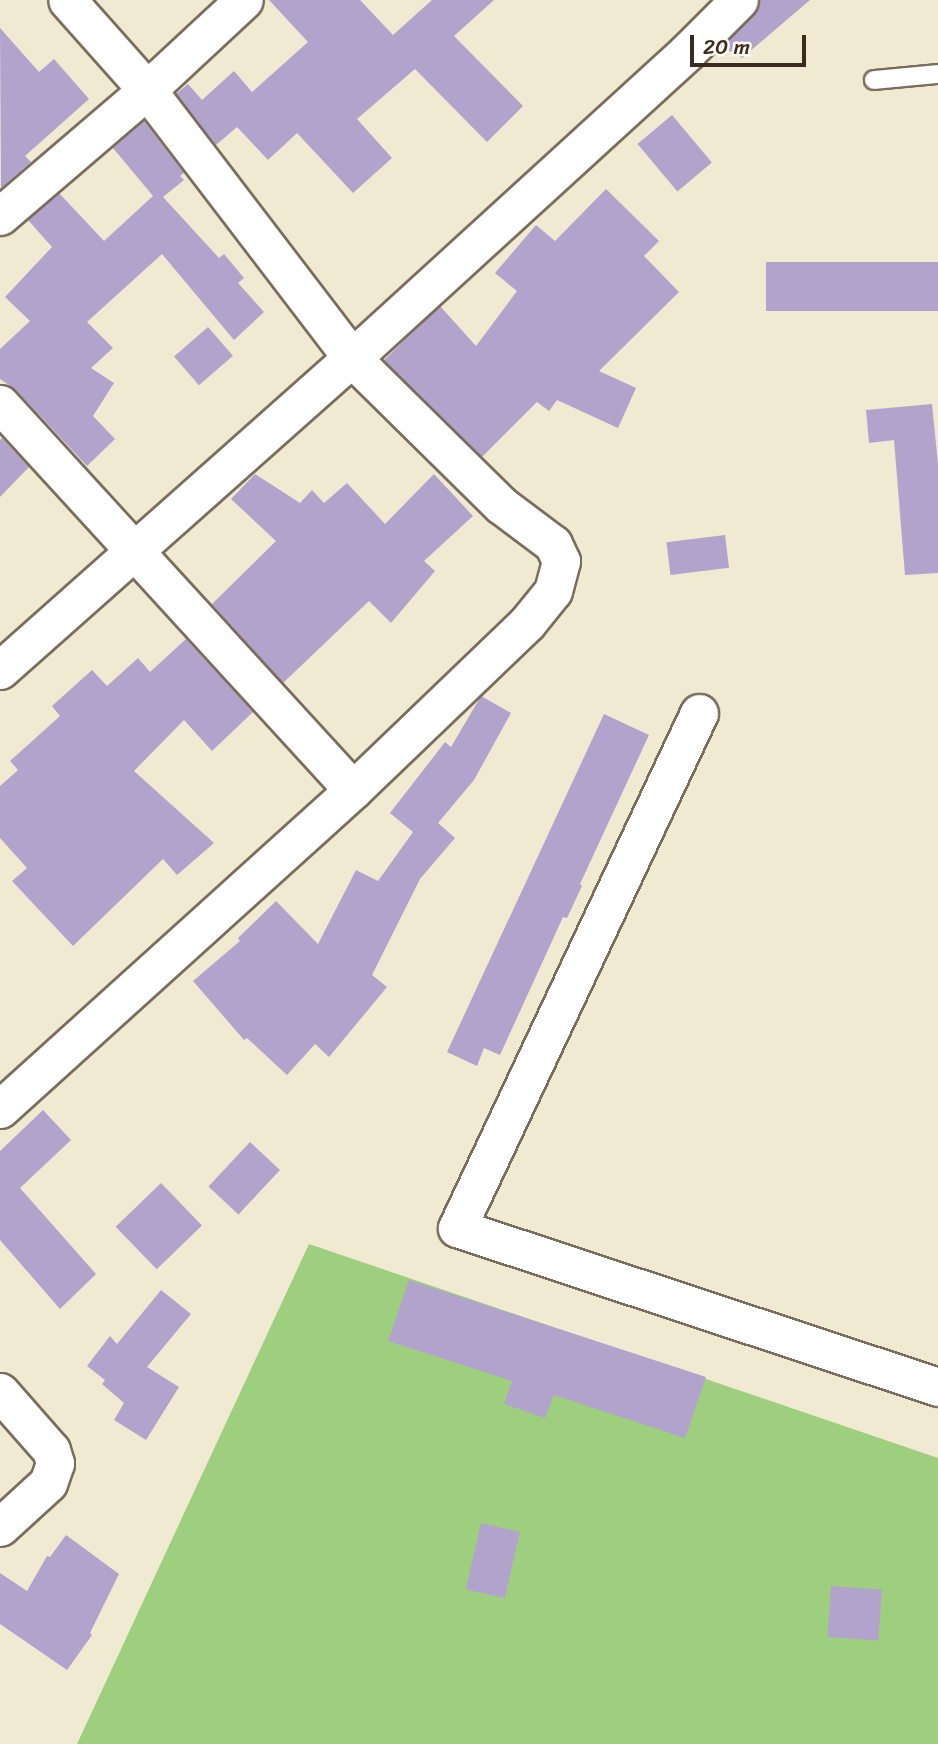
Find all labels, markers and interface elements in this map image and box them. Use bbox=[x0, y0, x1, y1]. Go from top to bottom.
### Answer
scale bar bbox=[693, 21, 808, 65]
text: 20 m bbox=[703, 28, 750, 66]

